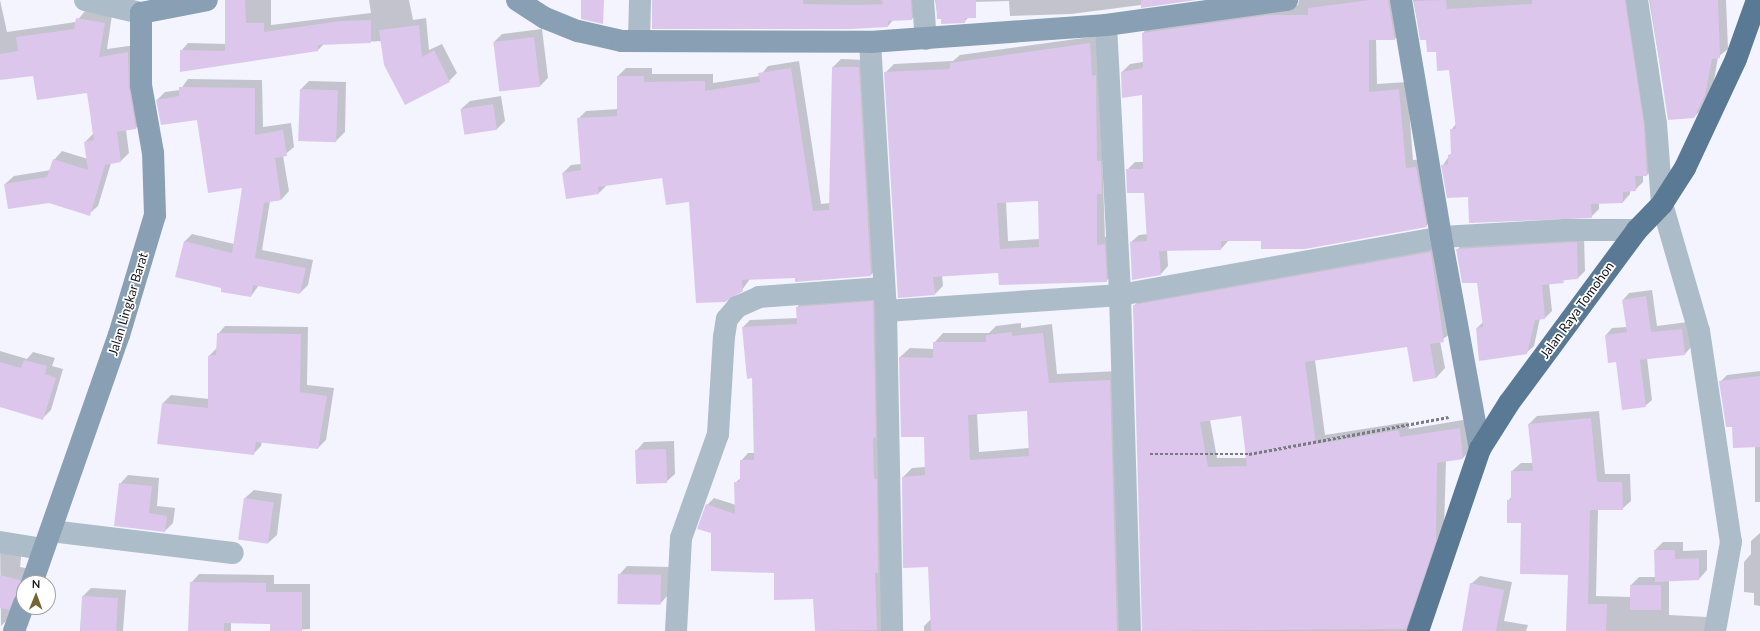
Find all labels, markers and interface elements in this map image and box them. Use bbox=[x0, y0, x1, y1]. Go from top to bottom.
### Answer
street label: Jalan Lingkar Barat bbox=[105, 250, 151, 358]
street label: Jalan Raya Tomohon bbox=[1537, 259, 1617, 361]
north arrow bbox=[16, 575, 56, 615]
text: N bbox=[32, 577, 41, 590]

